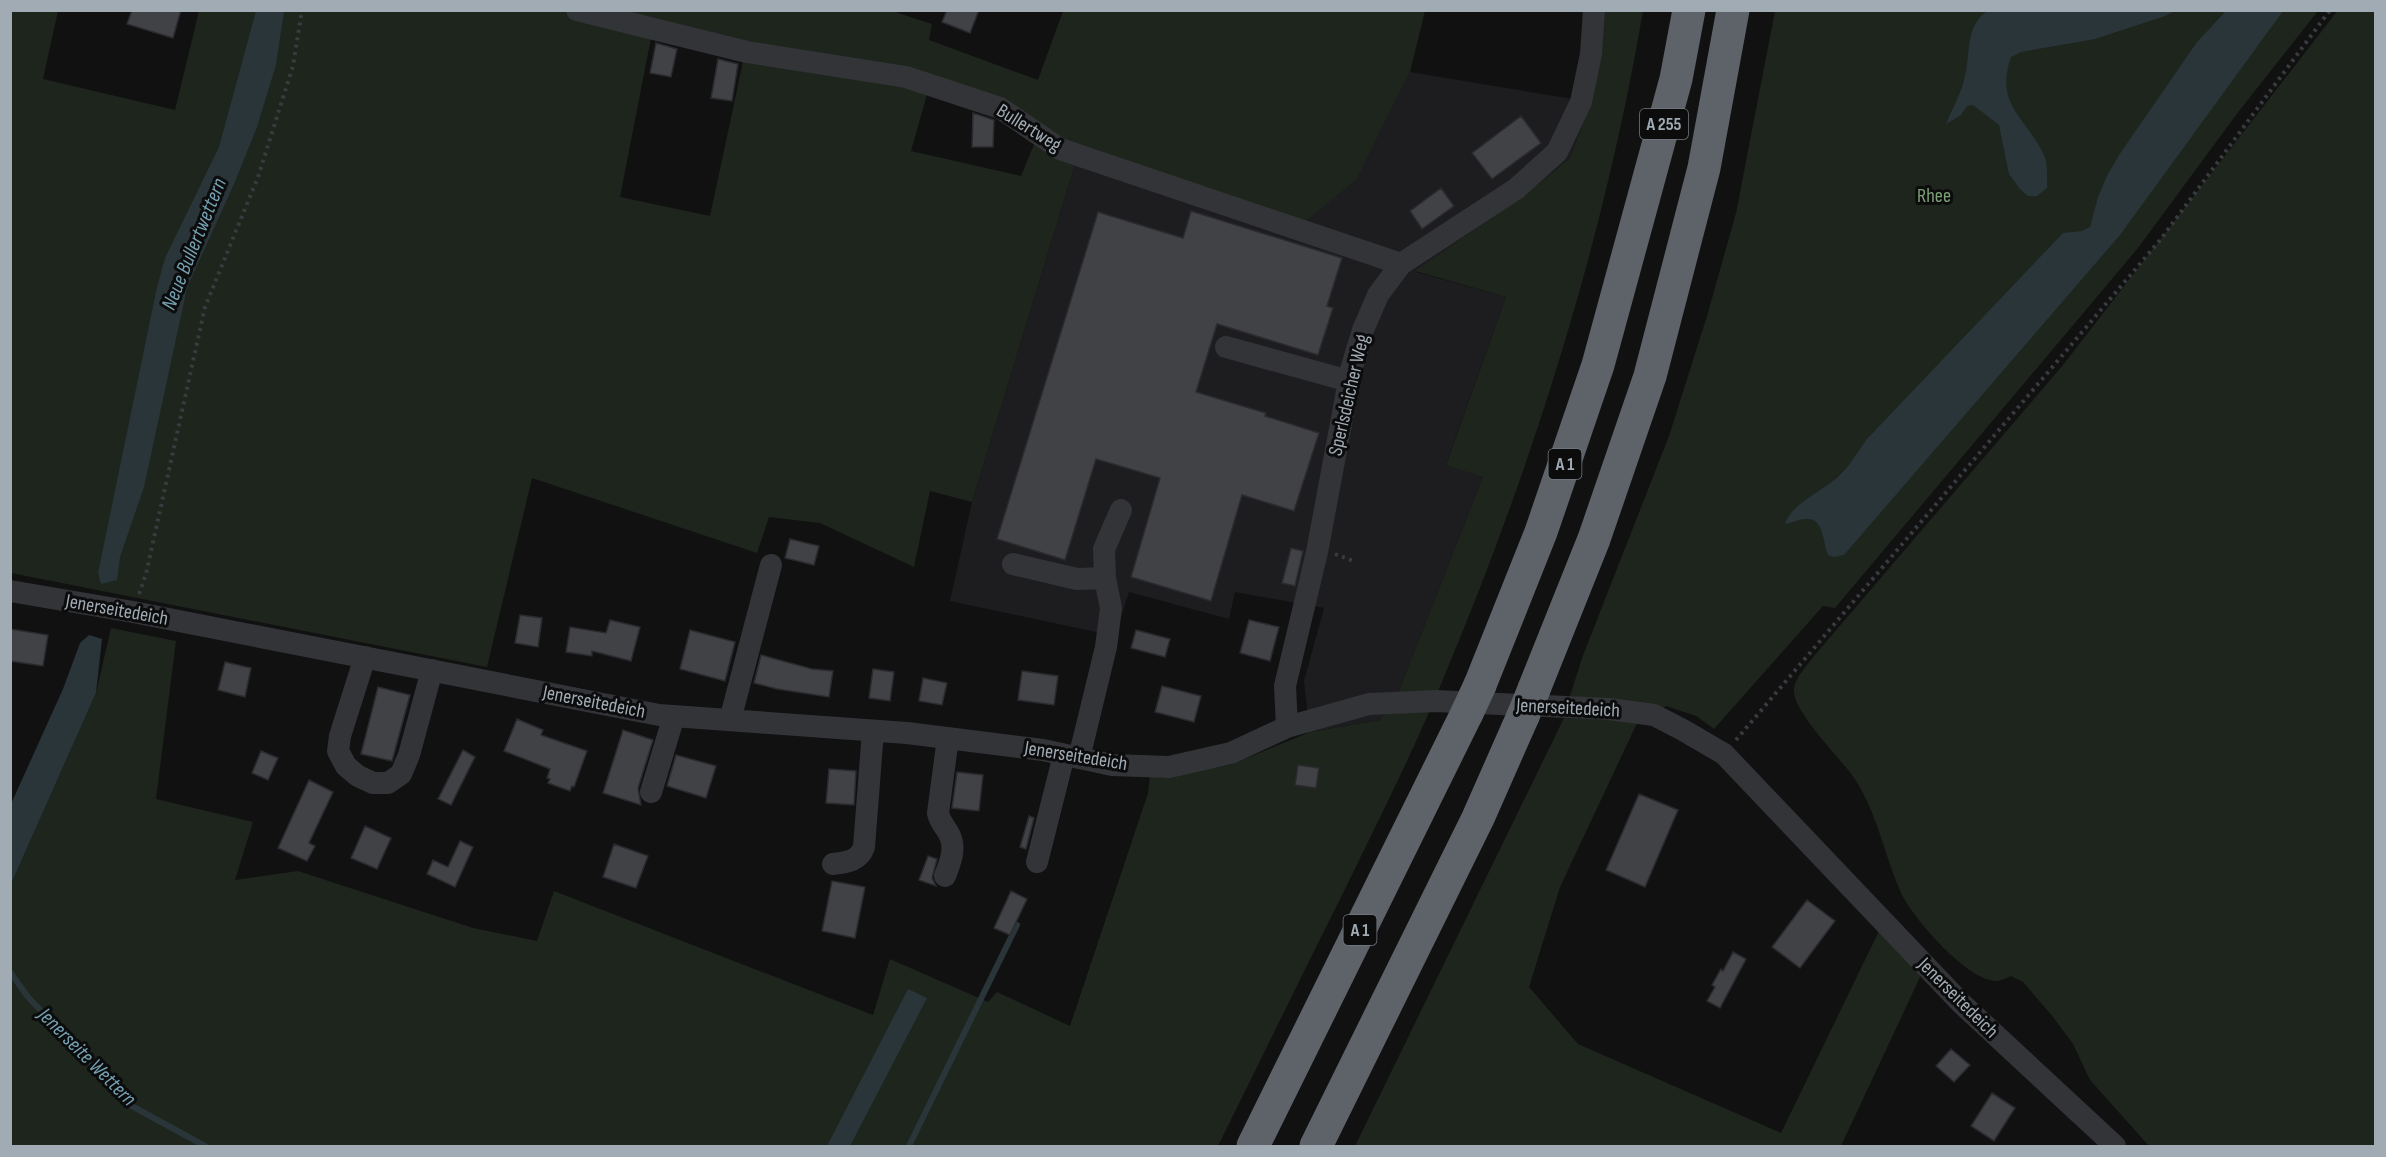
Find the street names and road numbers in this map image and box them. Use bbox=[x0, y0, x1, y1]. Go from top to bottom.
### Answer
street label: Bullertweg bbox=[992, 99, 1066, 157]
road number: A 255 bbox=[1640, 109, 1688, 139]
street label: Sperlsdeicher Weg bbox=[1323, 332, 1375, 458]
road number: A 1 bbox=[1548, 449, 1582, 479]
street label: Jenerseitedeich bbox=[63, 589, 170, 631]
street label: Jenerseitedeich bbox=[540, 680, 647, 724]
street label: Jenerseitedeich bbox=[1515, 693, 1620, 723]
street label: Jenerseitedeich bbox=[1022, 736, 1129, 776]
road number: A 1 bbox=[1344, 915, 1376, 945]
street label: Jenerseitedeich bbox=[1912, 952, 2003, 1043]

